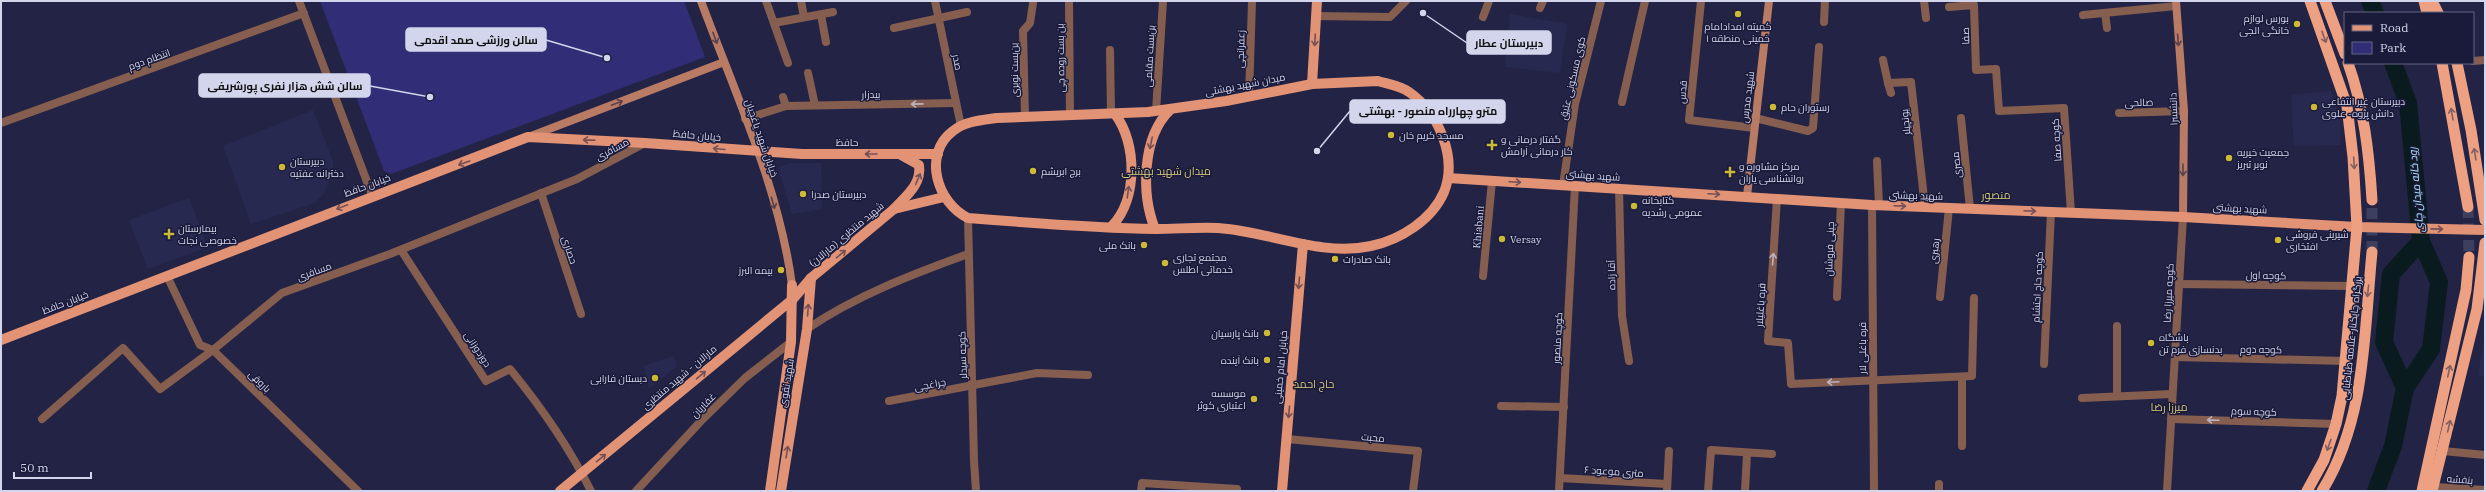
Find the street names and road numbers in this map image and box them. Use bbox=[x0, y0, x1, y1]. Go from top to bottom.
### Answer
street label: بن بست روده چی bbox=[1053, 23, 1068, 93]
street label: بن‌بست مقامی bbox=[1141, 25, 1158, 88]
street label: صفا bbox=[1959, 27, 1972, 45]
street label: زعفرانچی bbox=[1233, 30, 1248, 68]
street label: کوی مسکونی عتیق bbox=[1557, 35, 1588, 121]
street label: بن‌بست نوبری bbox=[1008, 43, 1021, 97]
street label: انتظام دوم bbox=[126, 46, 172, 74]
street label: صدر bbox=[949, 52, 965, 71]
street label: میدان شهید بهشتی bbox=[1204, 70, 1286, 99]
street label: شهید مدرس bbox=[1738, 70, 1757, 124]
street label: قدس bbox=[1675, 80, 1690, 104]
street label: بیدزار bbox=[860, 88, 881, 101]
street label: دانشسرا bbox=[2166, 92, 2181, 126]
street label: صالحی bbox=[2124, 96, 2154, 109]
street label: خیابان شهید یاغچیان bbox=[742, 97, 781, 179]
street label: یونچیلر bbox=[1898, 108, 1913, 137]
street label: کوچه صفا bbox=[2049, 118, 2064, 162]
street label: خیابان حافظ bbox=[672, 127, 722, 144]
street label: مسافری bbox=[593, 135, 631, 164]
street label: حافظ bbox=[836, 136, 858, 149]
street label: مصری bbox=[1949, 151, 1964, 179]
street label: شهید بهشتى bbox=[1565, 167, 1621, 184]
street label: خیابان حافظ bbox=[342, 171, 392, 200]
street label: شهید بهشتى bbox=[1889, 188, 1943, 203]
street label: شهید منتظری (مارالان) bbox=[806, 199, 886, 270]
street label: شهید بهشتى bbox=[2212, 201, 2268, 216]
street label: Khiabani bbox=[1470, 205, 1487, 249]
street label: چینی فروشان bbox=[1822, 221, 1837, 277]
street label: حصاری bbox=[559, 235, 580, 266]
street label: رهبری bbox=[1927, 238, 1942, 264]
street label: کوچه حاج احتشام bbox=[2029, 251, 2047, 323]
street label: مسافری bbox=[295, 259, 333, 284]
street label: آقا زاده bbox=[1605, 260, 1618, 290]
street label: کوچه میرزا رضا bbox=[2160, 263, 2177, 323]
street label: کوچه اول bbox=[2246, 269, 2286, 282]
street label: بزرگراه چایکنار-علامه طباطبایی bbox=[2339, 276, 2364, 401]
street label: قره باغلیلار bbox=[1752, 283, 1769, 328]
street label: خیابان حافظ bbox=[40, 288, 90, 317]
street label: کوچه منصور bbox=[1550, 312, 1565, 365]
street label: قره باغلی لار bbox=[1856, 322, 1869, 375]
street label: دوزدوزانی bbox=[461, 329, 494, 370]
street label: خیابان امام خمینی bbox=[1271, 330, 1291, 404]
street label: کوچه سیدلر bbox=[955, 331, 970, 380]
street label: مارالان - شهید منتظری bbox=[639, 342, 719, 412]
street label: کوچه دوم bbox=[2240, 343, 2282, 357]
street label: شهید نقوی bbox=[776, 358, 797, 408]
street label: باروقی bbox=[246, 367, 274, 395]
street label: چراغچی bbox=[913, 375, 947, 394]
street label: غفاریان bbox=[688, 390, 719, 421]
street label: کوچه سوم bbox=[2231, 404, 2277, 420]
street label: محبت bbox=[1361, 430, 1385, 445]
street label: ۶ متری موعود bbox=[1584, 463, 1644, 480]
street label: بنفشه bbox=[2446, 472, 2474, 487]

